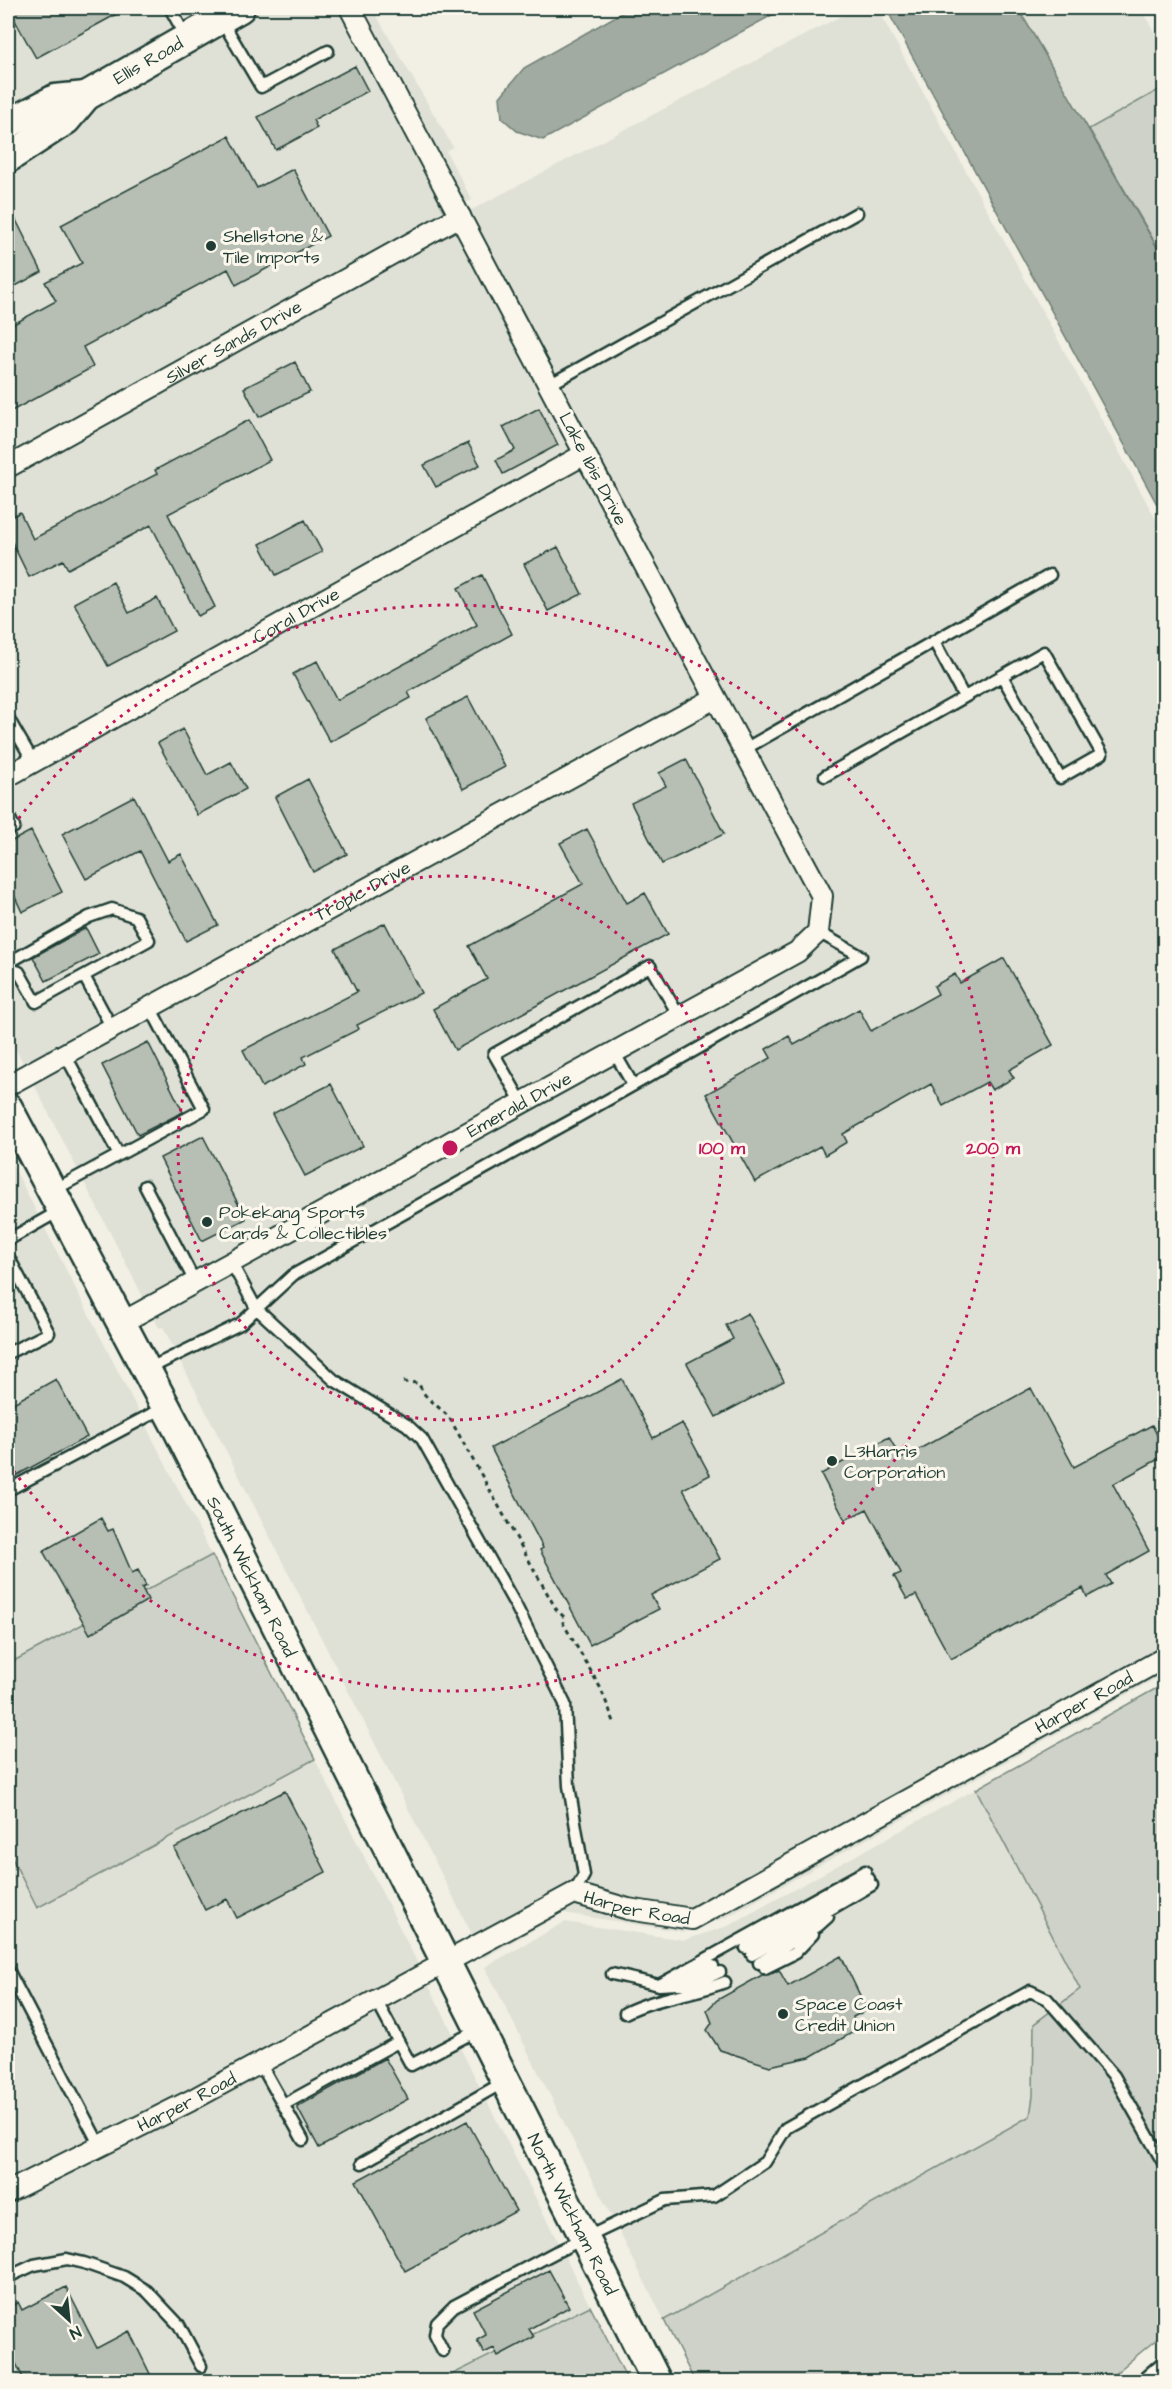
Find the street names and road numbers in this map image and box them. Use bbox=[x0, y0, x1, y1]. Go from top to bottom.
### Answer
street label: Ellis Road bbox=[109, 31, 188, 90]
street label: Silver Sands Drive bbox=[161, 294, 306, 390]
street label: Lake Ibis Drive bbox=[553, 408, 633, 530]
street label: Coral Drive bbox=[248, 581, 344, 649]
street label: Tropic Drive bbox=[310, 854, 415, 927]
street label: Emerald Drive bbox=[462, 1066, 576, 1143]
street label: South Wickham Road bbox=[201, 1492, 303, 1661]
street label: Harper Road bbox=[1030, 1665, 1137, 1740]
street label: Harper Road bbox=[581, 1884, 692, 1931]
street label: Harper Road bbox=[133, 2066, 241, 2138]
street label: North Wickham Road bbox=[521, 2129, 624, 2299]

